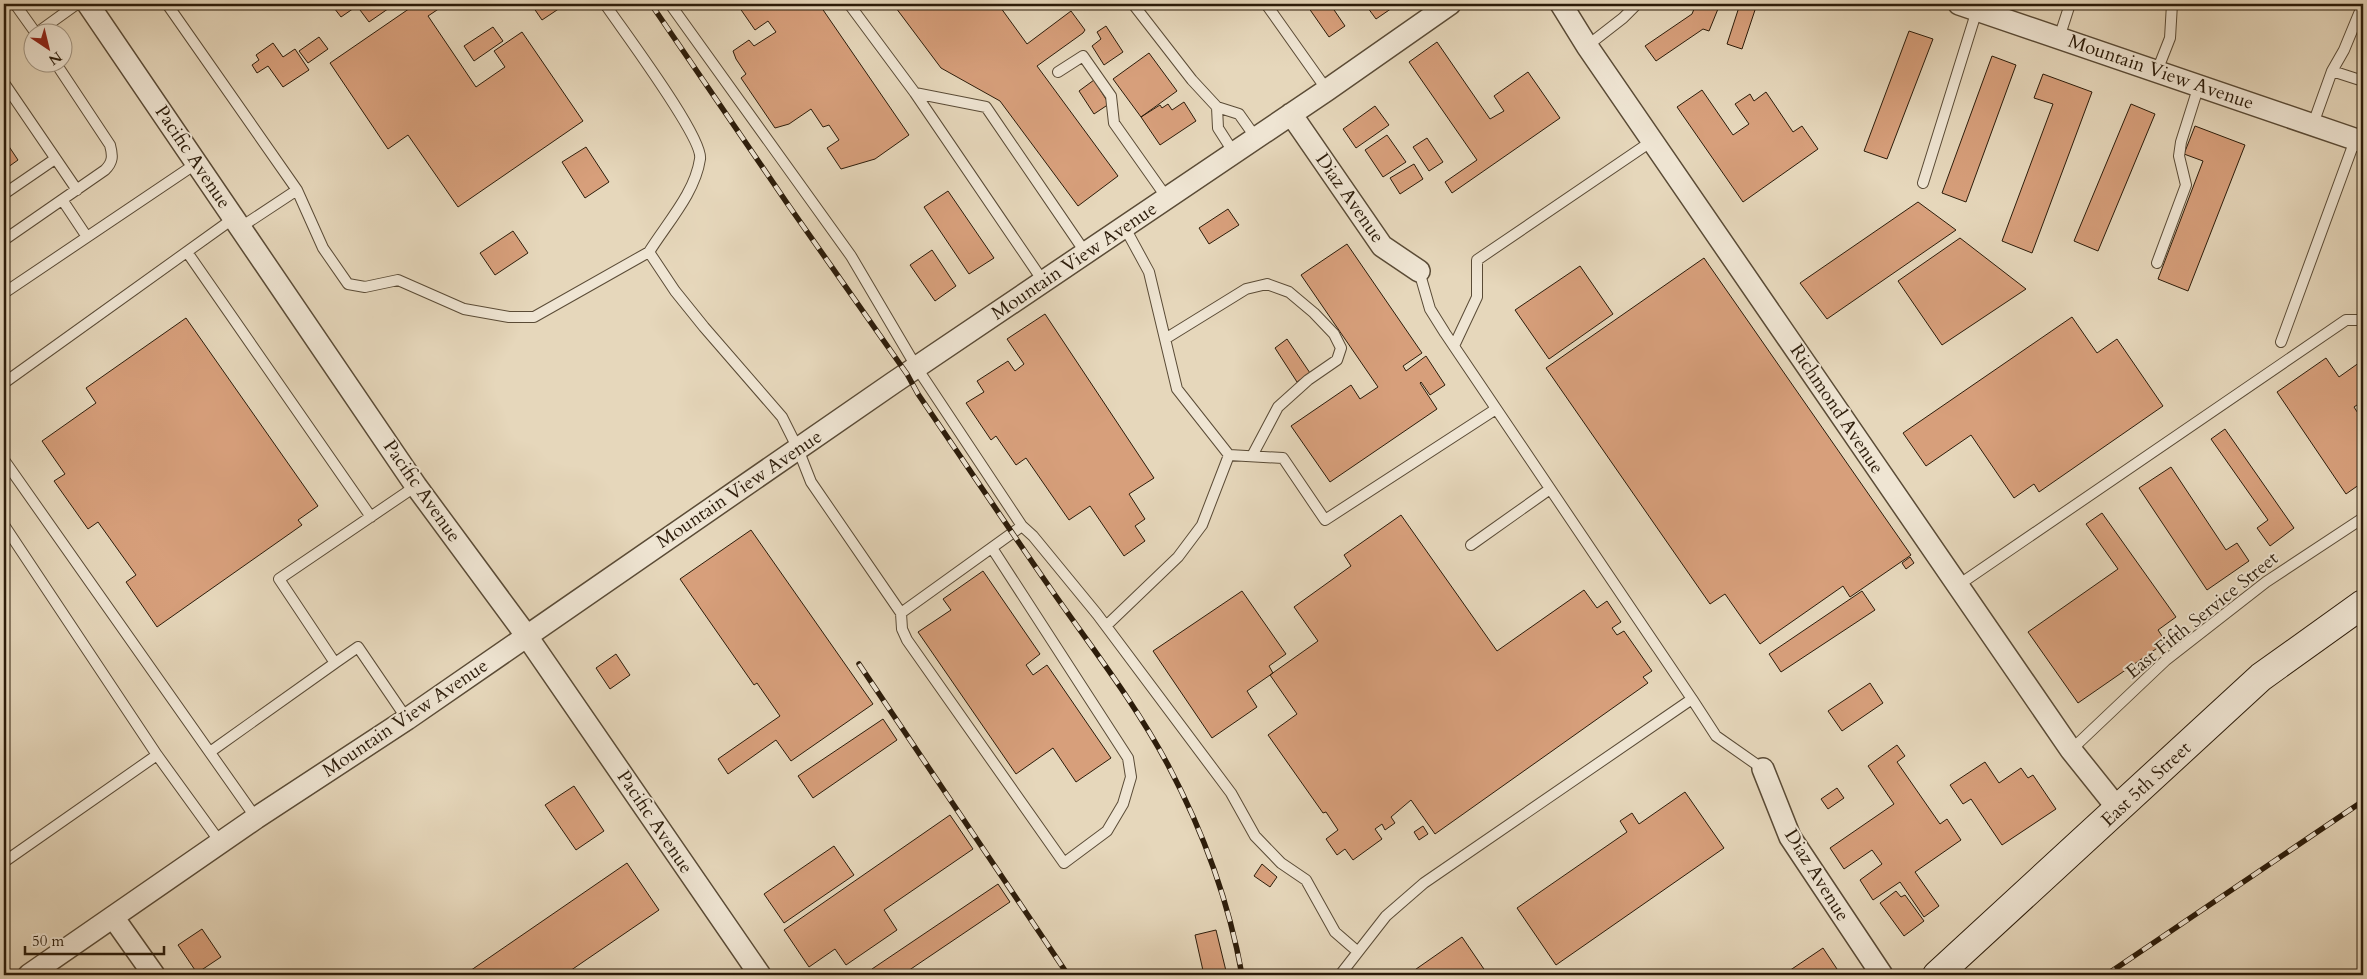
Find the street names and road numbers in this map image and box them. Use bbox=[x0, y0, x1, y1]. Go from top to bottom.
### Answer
street label: Mountain View Avenue bbox=[2065, 28, 2257, 116]
street label: Pacific Avenue bbox=[149, 100, 237, 214]
street label: Diaz Avenue bbox=[1309, 148, 1391, 248]
street label: Mountain View Avenue bbox=[986, 196, 1162, 326]
street label: Richmond Avenue bbox=[1784, 339, 1890, 479]
street label: Mountain View Avenue bbox=[651, 424, 827, 554]
street label: Pacific Avenue bbox=[377, 435, 467, 547]
street label: East Fifth Service Street bbox=[2120, 545, 2284, 685]
street label: Mountain View Avenue bbox=[317, 653, 493, 783]
street label: East 5th Street bbox=[2095, 735, 2197, 833]
street label: Pacific Avenue bbox=[611, 765, 699, 879]
street label: Diaz Avenue bbox=[1778, 824, 1856, 926]

